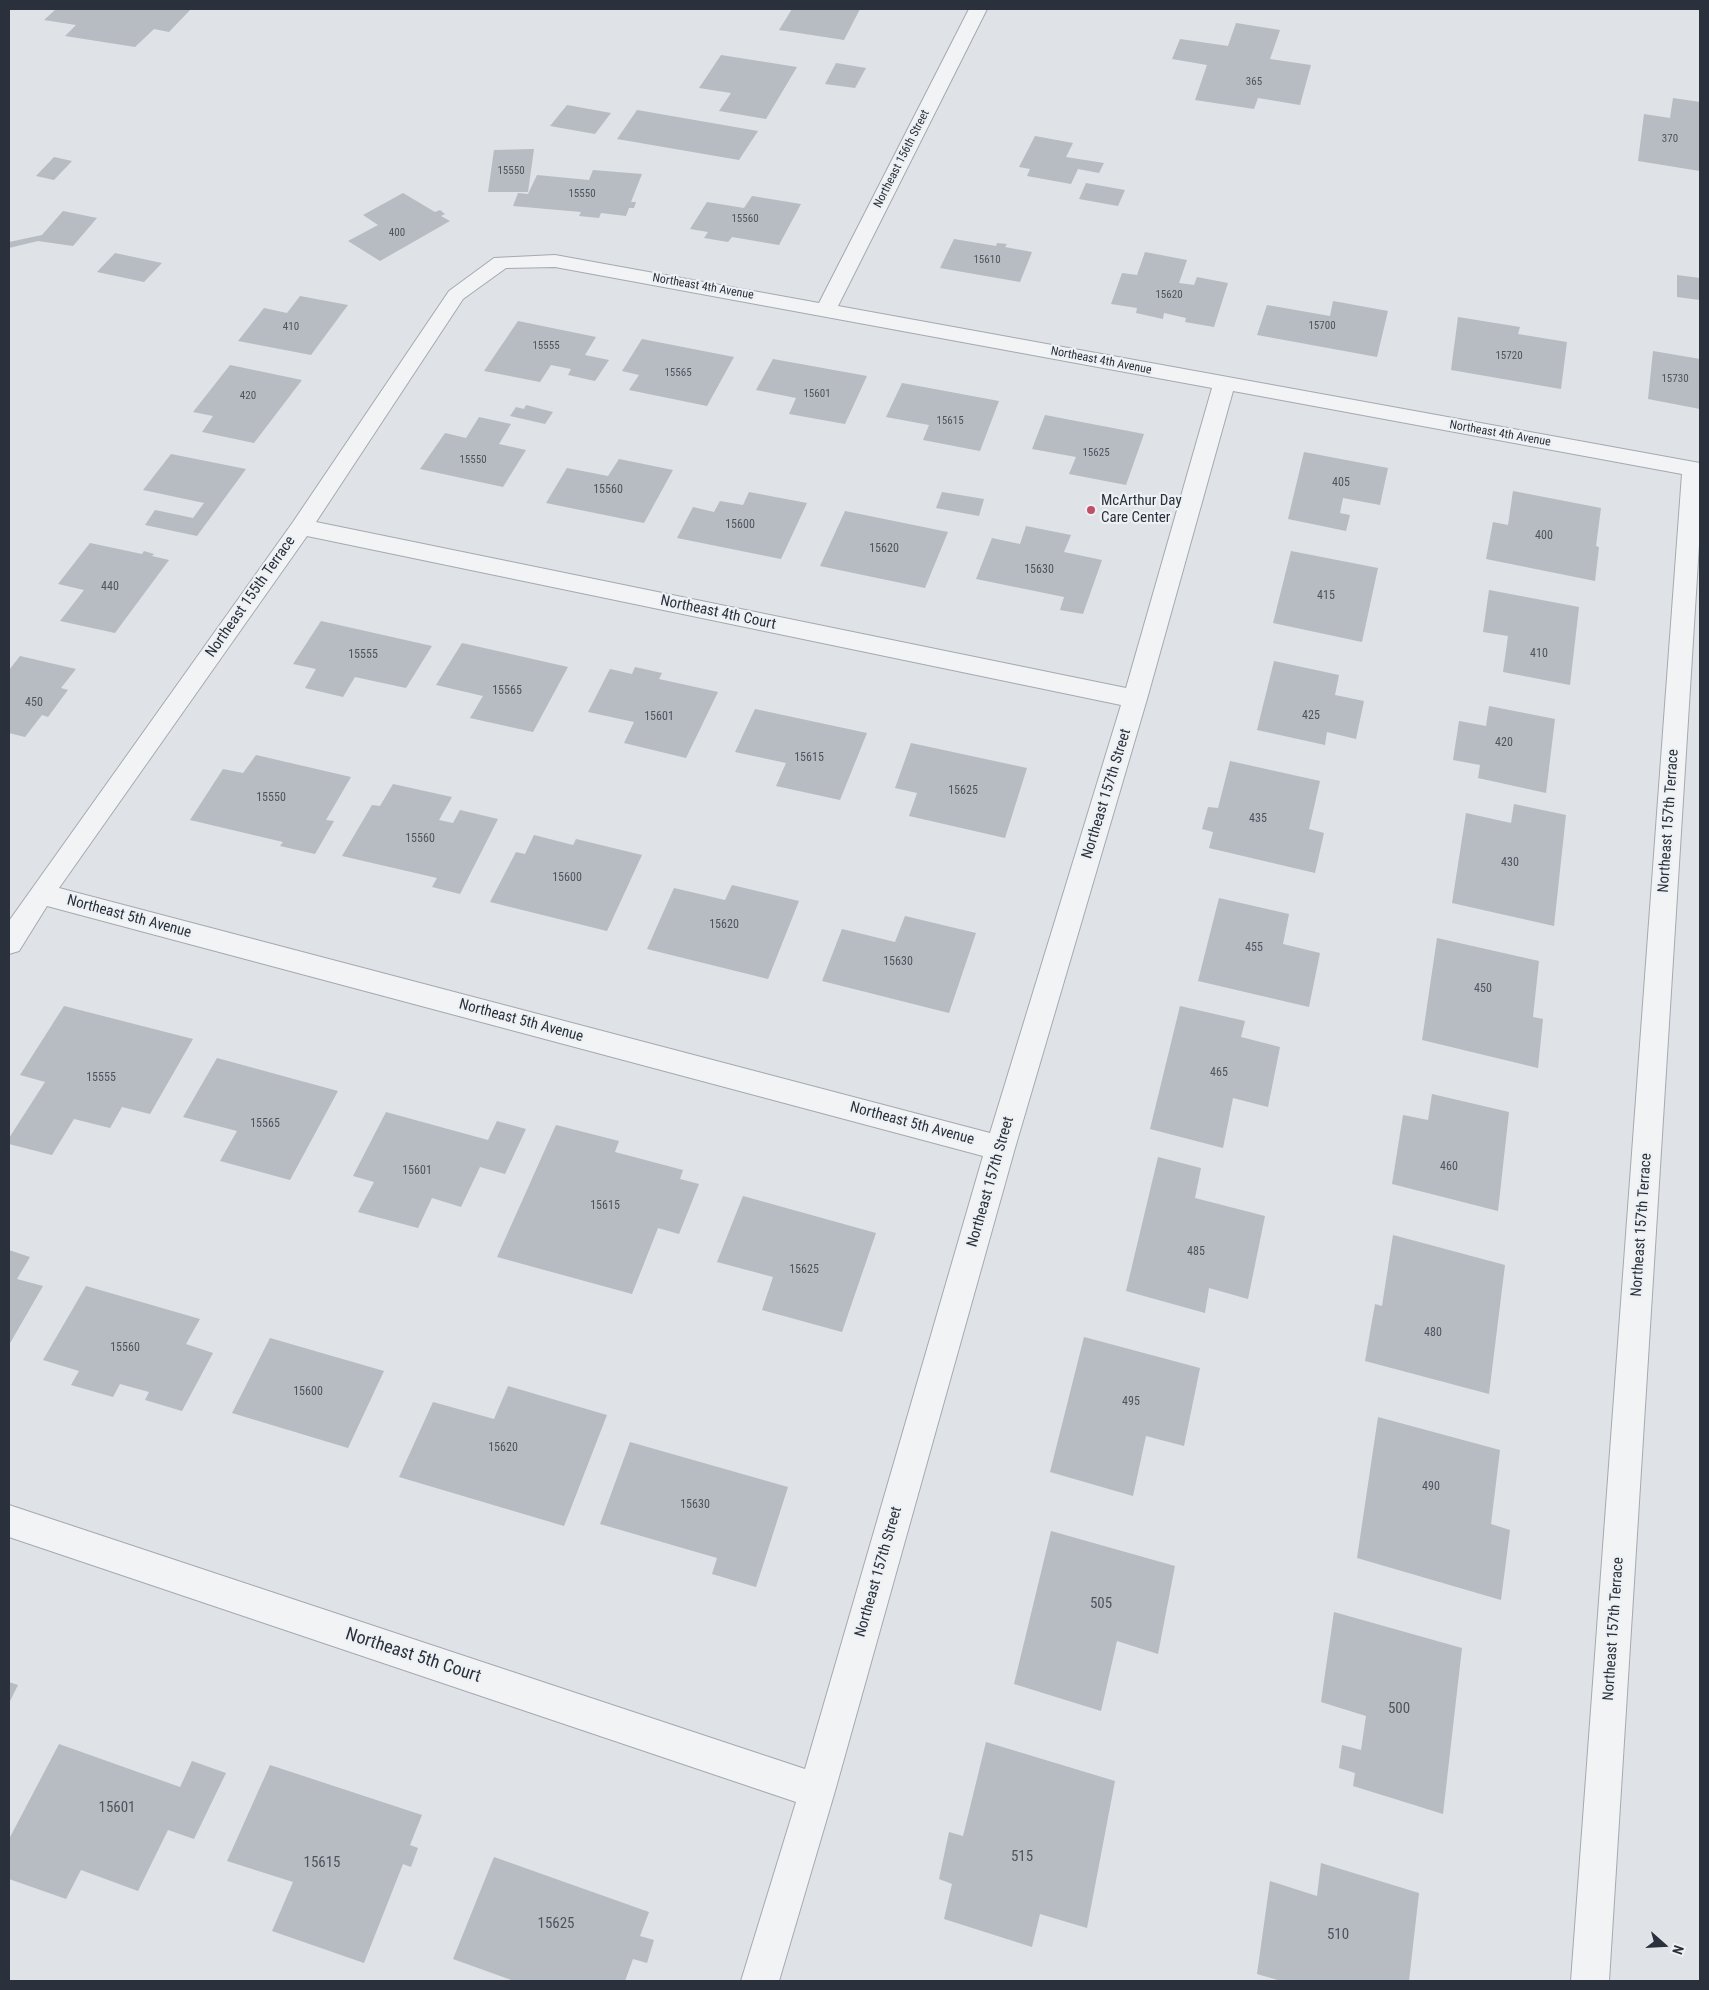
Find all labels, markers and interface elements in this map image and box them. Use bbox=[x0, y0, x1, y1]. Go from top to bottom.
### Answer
house number: 365 bbox=[1246, 75, 1262, 89]
street label: Northeast 156th Street bbox=[871, 108, 933, 210]
house number: 370 bbox=[1662, 132, 1678, 146]
house number: 15550 bbox=[497, 164, 525, 178]
house number: 15550 bbox=[568, 187, 596, 201]
house number: 15560 bbox=[731, 212, 759, 226]
house number: 400 bbox=[389, 226, 405, 240]
house number: 15610 bbox=[973, 253, 1001, 267]
street label: Northeast 4th Avenue bbox=[651, 271, 755, 303]
house number: 15620 bbox=[1155, 288, 1183, 302]
house number: 15700 bbox=[1308, 319, 1336, 333]
house number: 410 bbox=[283, 320, 299, 334]
house number: 15555 bbox=[532, 339, 560, 353]
street label: Northeast 4th Avenue bbox=[1049, 344, 1153, 378]
house number: 15720 bbox=[1495, 349, 1523, 363]
house number: 15565 bbox=[664, 366, 692, 380]
house number: 15730 bbox=[1661, 372, 1689, 386]
house number: 15601 bbox=[803, 387, 831, 401]
house number: 420 bbox=[240, 389, 256, 403]
house number: 15615 bbox=[936, 414, 964, 428]
street label: Northeast 4th Avenue bbox=[1448, 418, 1552, 450]
house number: 15625 bbox=[1082, 446, 1110, 460]
house number: 15550 bbox=[459, 453, 487, 467]
house number: 405 bbox=[1332, 476, 1350, 490]
house number: 15560 bbox=[593, 483, 623, 497]
place label: McArthur Day Care Center bbox=[1101, 492, 1182, 527]
marker: McArthur Day Care Center bbox=[1085, 504, 1097, 516]
house number: 15600 bbox=[725, 518, 755, 532]
house number: 400 bbox=[1535, 529, 1553, 543]
street label: Northeast 155th Terrace bbox=[202, 533, 300, 661]
house number: 15620 bbox=[869, 542, 899, 556]
house number: 15630 bbox=[1024, 563, 1054, 577]
house number: 440 bbox=[101, 580, 119, 594]
house number: 415 bbox=[1317, 589, 1335, 603]
street label: Northeast 4th Court bbox=[659, 592, 777, 634]
house number: 410 bbox=[1530, 647, 1548, 661]
house number: 15555 bbox=[348, 648, 378, 662]
house number: 15565 bbox=[492, 684, 522, 698]
house number: 450 bbox=[25, 696, 43, 710]
house number: 425 bbox=[1302, 709, 1320, 723]
house number: 15601 bbox=[644, 710, 674, 724]
street label: Northeast 157th Street bbox=[1079, 727, 1135, 861]
house number: 420 bbox=[1495, 736, 1513, 750]
street label: Northeast 157th Terrace bbox=[1655, 749, 1683, 893]
house number: 15615 bbox=[794, 751, 824, 765]
house number: 15625 bbox=[948, 784, 978, 798]
house number: 15550 bbox=[256, 791, 286, 805]
house number: 435 bbox=[1249, 812, 1267, 826]
house number: 15560 bbox=[405, 832, 435, 846]
house number: 430 bbox=[1501, 856, 1519, 870]
house number: 15600 bbox=[552, 871, 582, 885]
street label: Northeast 5th Avenue bbox=[65, 892, 193, 942]
house number: 15620 bbox=[709, 918, 739, 932]
house number: 455 bbox=[1245, 941, 1263, 955]
house number: 15630 bbox=[883, 955, 913, 969]
house number: 450 bbox=[1474, 982, 1492, 996]
street label: Northeast 5th Avenue bbox=[457, 996, 585, 1046]
house number: 465 bbox=[1210, 1066, 1228, 1080]
house number: 15555 bbox=[86, 1071, 116, 1085]
street label: Northeast 5th Avenue bbox=[848, 1099, 976, 1149]
street label: Northeast 157th Street bbox=[964, 1115, 1018, 1249]
house number: 15565 bbox=[250, 1117, 280, 1131]
street label: Northeast 157th Terrace bbox=[1628, 1153, 1656, 1297]
house number: 460 bbox=[1440, 1160, 1458, 1174]
house number: 15601 bbox=[402, 1164, 432, 1178]
house number: 15615 bbox=[590, 1199, 620, 1213]
house number: 485 bbox=[1187, 1245, 1205, 1259]
house number: 15625 bbox=[789, 1263, 819, 1277]
house number: 480 bbox=[1424, 1326, 1442, 1340]
house number: 15560 bbox=[110, 1341, 140, 1355]
house number: 15600 bbox=[293, 1385, 323, 1399]
house number: 495 bbox=[1122, 1395, 1140, 1409]
house number: 15620 bbox=[488, 1441, 518, 1455]
house number: 490 bbox=[1422, 1480, 1440, 1494]
house number: 15630 bbox=[680, 1498, 710, 1512]
street label: Northeast 157th Street bbox=[852, 1505, 906, 1639]
street label: Northeast 157th Terrace bbox=[1600, 1557, 1628, 1701]
house number: 505 bbox=[1090, 1595, 1112, 1613]
street label: Northeast 5th Court bbox=[343, 1624, 483, 1688]
house number: 500 bbox=[1388, 1700, 1410, 1718]
house number: 15601 bbox=[98, 1799, 136, 1817]
house number: 515 bbox=[1011, 1848, 1033, 1866]
house number: 15615 bbox=[303, 1854, 341, 1872]
house number: 15625 bbox=[537, 1915, 575, 1933]
north arrow bbox=[1639, 1920, 1689, 1970]
house number: 510 bbox=[1327, 1926, 1349, 1944]
text: N bbox=[1669, 1943, 1687, 1957]

